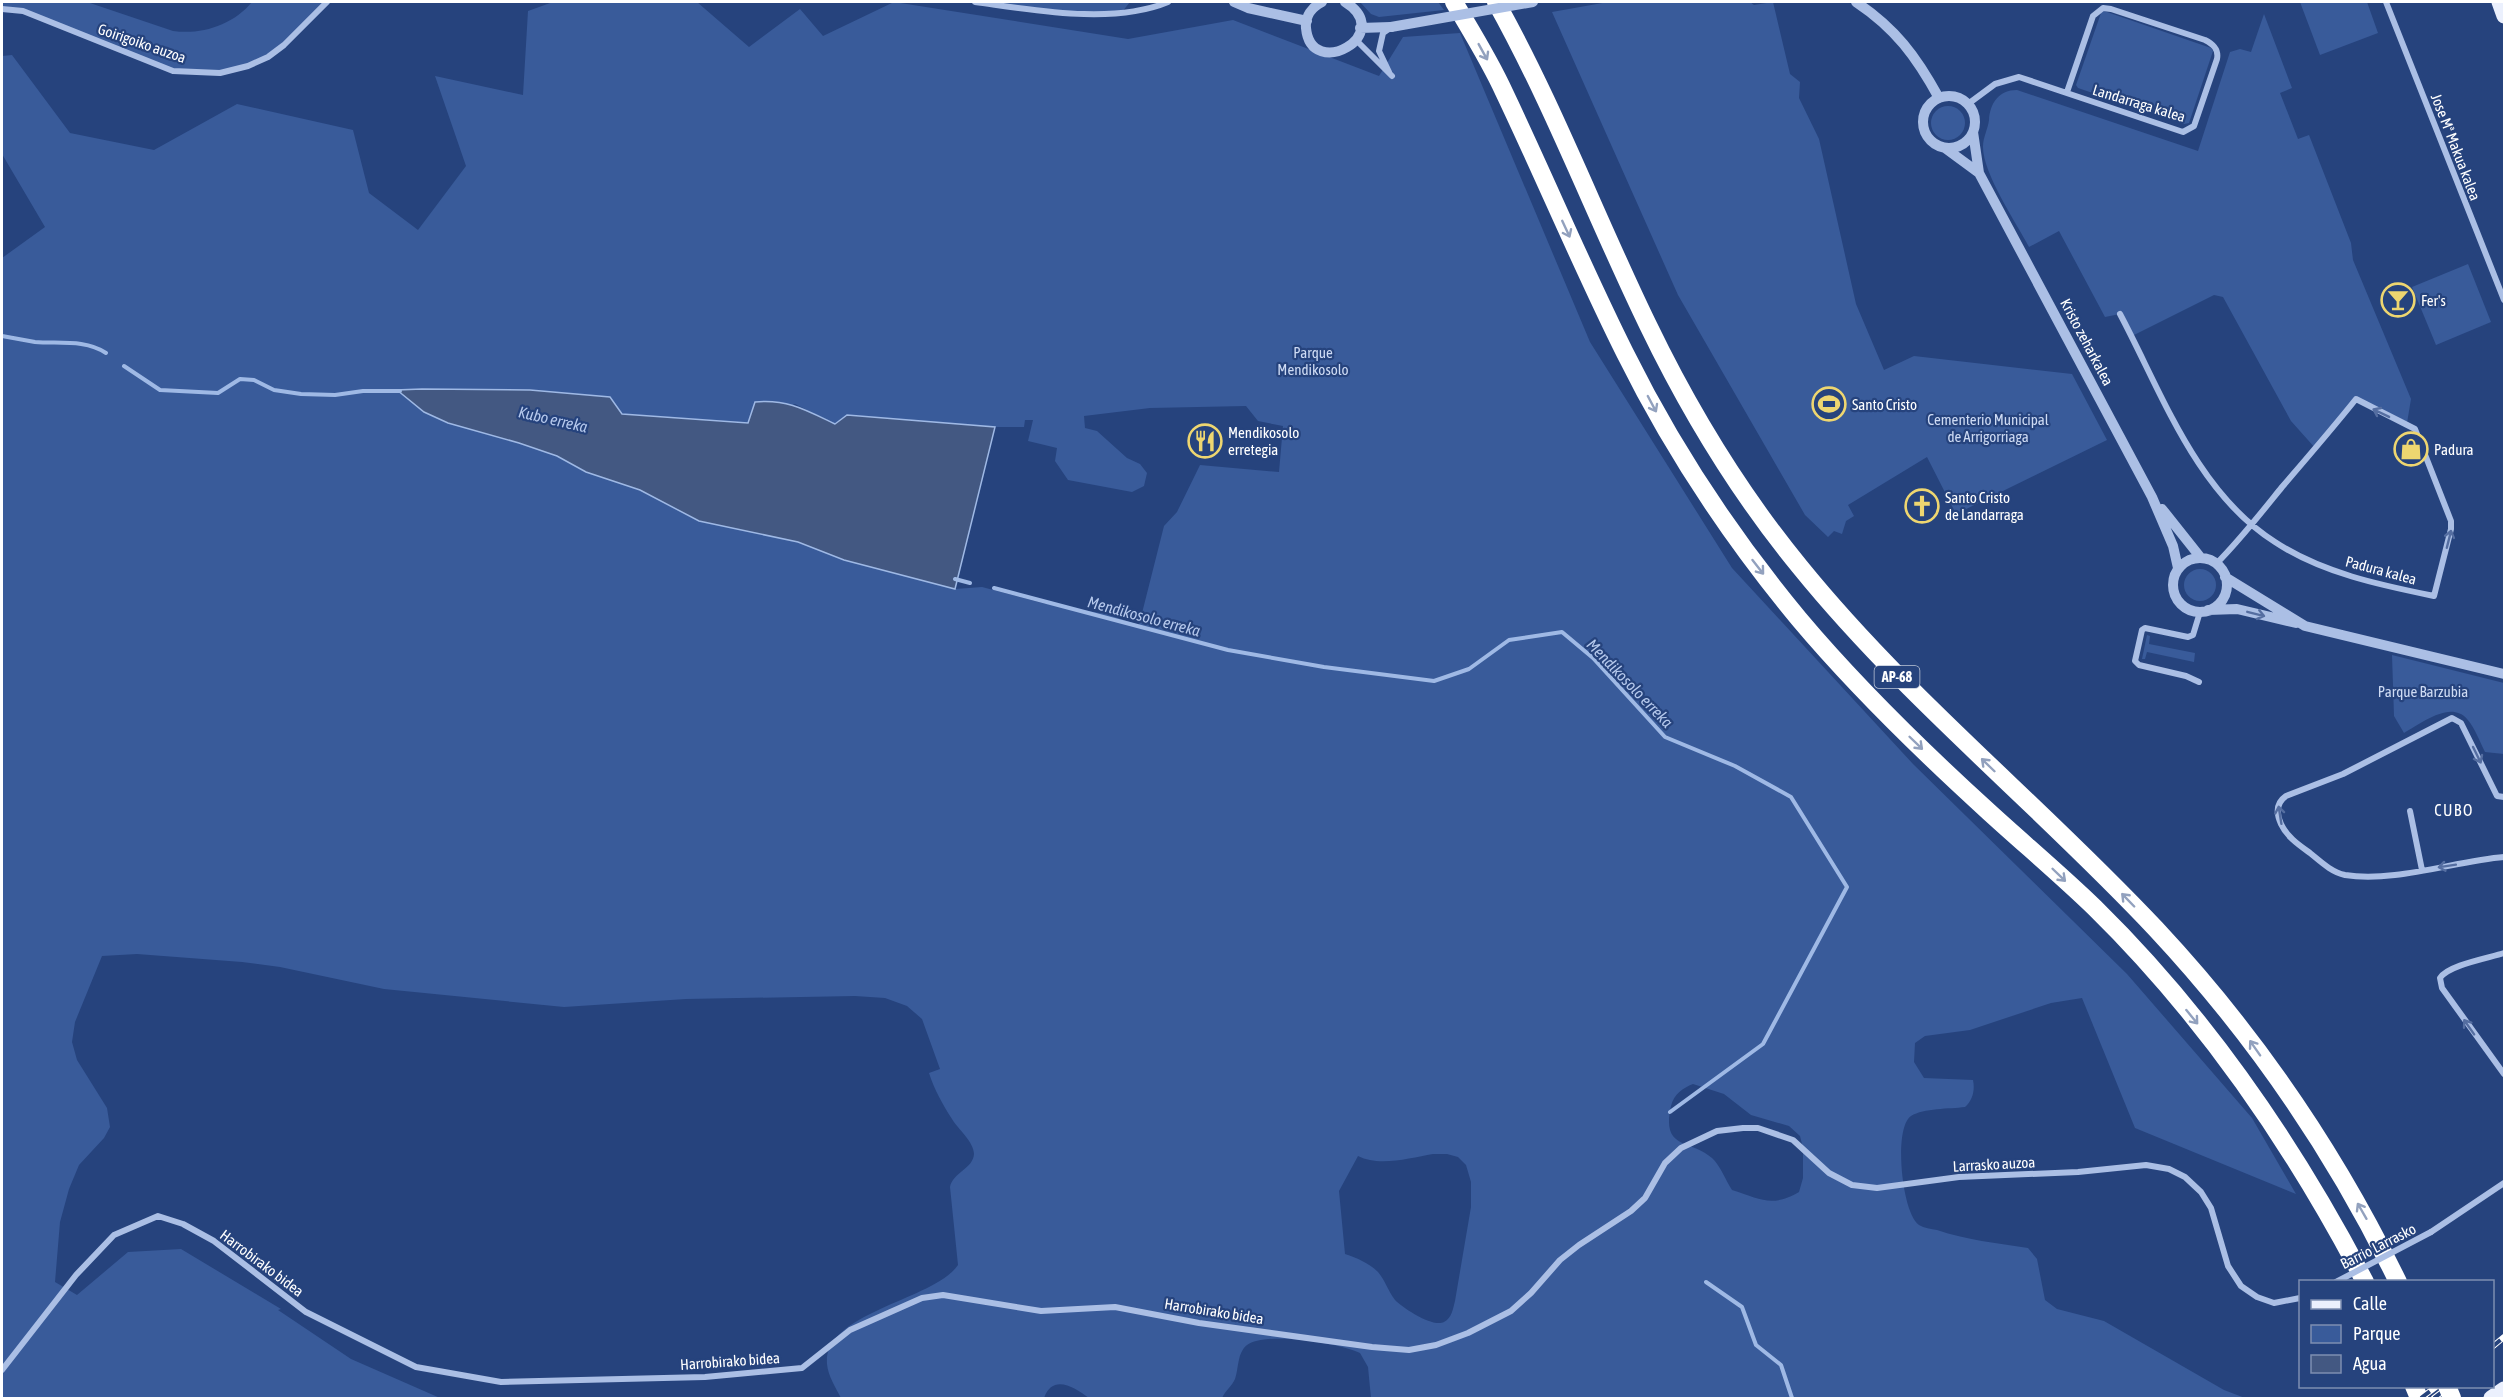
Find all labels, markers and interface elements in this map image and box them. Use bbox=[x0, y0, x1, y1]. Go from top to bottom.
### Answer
street label: Goirigoiko auzoa bbox=[96, 20, 188, 66]
one-way arrow bbox=[1478, 43, 1489, 61]
street label: Landarraga kalea bbox=[2091, 81, 2187, 125]
street label: Jose Mª Makua kalea bbox=[2428, 91, 2484, 203]
one-way arrow bbox=[1560, 219, 1572, 237]
bar icon: Fer's bbox=[2380, 282, 2416, 318]
place label: Fer's bbox=[2421, 292, 2446, 309]
street label: Kristo zeharkalea bbox=[2057, 296, 2117, 388]
park label: Parque Mendikosolo bbox=[1277, 344, 1349, 378]
sports icon: Santo Cristo bbox=[1811, 386, 1847, 422]
one-way arrow bbox=[1647, 394, 1658, 412]
place label: Santo Cristo bbox=[1852, 396, 1917, 413]
water label: Kubo erreka bbox=[517, 402, 590, 436]
one-way arrow bbox=[2372, 407, 2390, 419]
park label: Cementerio Municipal de Arrigorriaga bbox=[1927, 411, 2049, 445]
restaurant icon: Mendikosolo erretegia bbox=[1187, 423, 1223, 459]
place label: Mendikosolo erretegia bbox=[1228, 424, 1299, 458]
shop icon: Padura bbox=[2393, 431, 2429, 467]
place label: Padura bbox=[2434, 441, 2474, 458]
church icon: Santo Cristo de Landarraga bbox=[1904, 488, 1940, 524]
place label: Santo Cristo de Landarraga bbox=[1945, 489, 2024, 523]
one-way arrow bbox=[2443, 530, 2455, 549]
street label: Padura kalea bbox=[2344, 552, 2418, 588]
one-way arrow bbox=[1752, 558, 1765, 574]
water label: Mendikosolo erreka bbox=[1086, 592, 1203, 640]
one-way arrow bbox=[2247, 608, 2266, 620]
water label: Mendikosolo erreka bbox=[1583, 635, 1677, 731]
road number: AP-68 bbox=[1874, 666, 1920, 688]
park label: Parque Barzubia bbox=[2378, 683, 2468, 700]
one-way arrow bbox=[1909, 735, 1924, 750]
one-way arrow bbox=[2471, 746, 2483, 763]
one-way arrow bbox=[1980, 757, 1995, 772]
district label: CUBO bbox=[2434, 801, 2474, 819]
one-way arrow bbox=[2275, 806, 2286, 825]
one-way arrow bbox=[2437, 861, 2457, 872]
one-way arrow bbox=[2052, 868, 2067, 883]
one-way arrow bbox=[2121, 893, 2135, 908]
one-way arrow bbox=[2186, 1009, 2199, 1025]
one-way arrow bbox=[2463, 1019, 2475, 1036]
one-way arrow bbox=[2249, 1041, 2261, 1057]
street label: Larrasko auzoa bbox=[1952, 1153, 2036, 1175]
one-way arrow bbox=[2356, 1203, 2368, 1220]
street label: Barrio Larrasko bbox=[2337, 1220, 2419, 1272]
street label: Harrobirako bidea bbox=[217, 1226, 307, 1300]
legend bbox=[2299, 1280, 2494, 1388]
text: Calle bbox=[2353, 1293, 2387, 1314]
street label: Harrobirako bidea bbox=[1163, 1295, 1265, 1327]
text: Parque bbox=[2353, 1323, 2401, 1344]
street label: Harrobirako bidea bbox=[679, 1349, 781, 1373]
text: Agua bbox=[2353, 1353, 2387, 1374]

